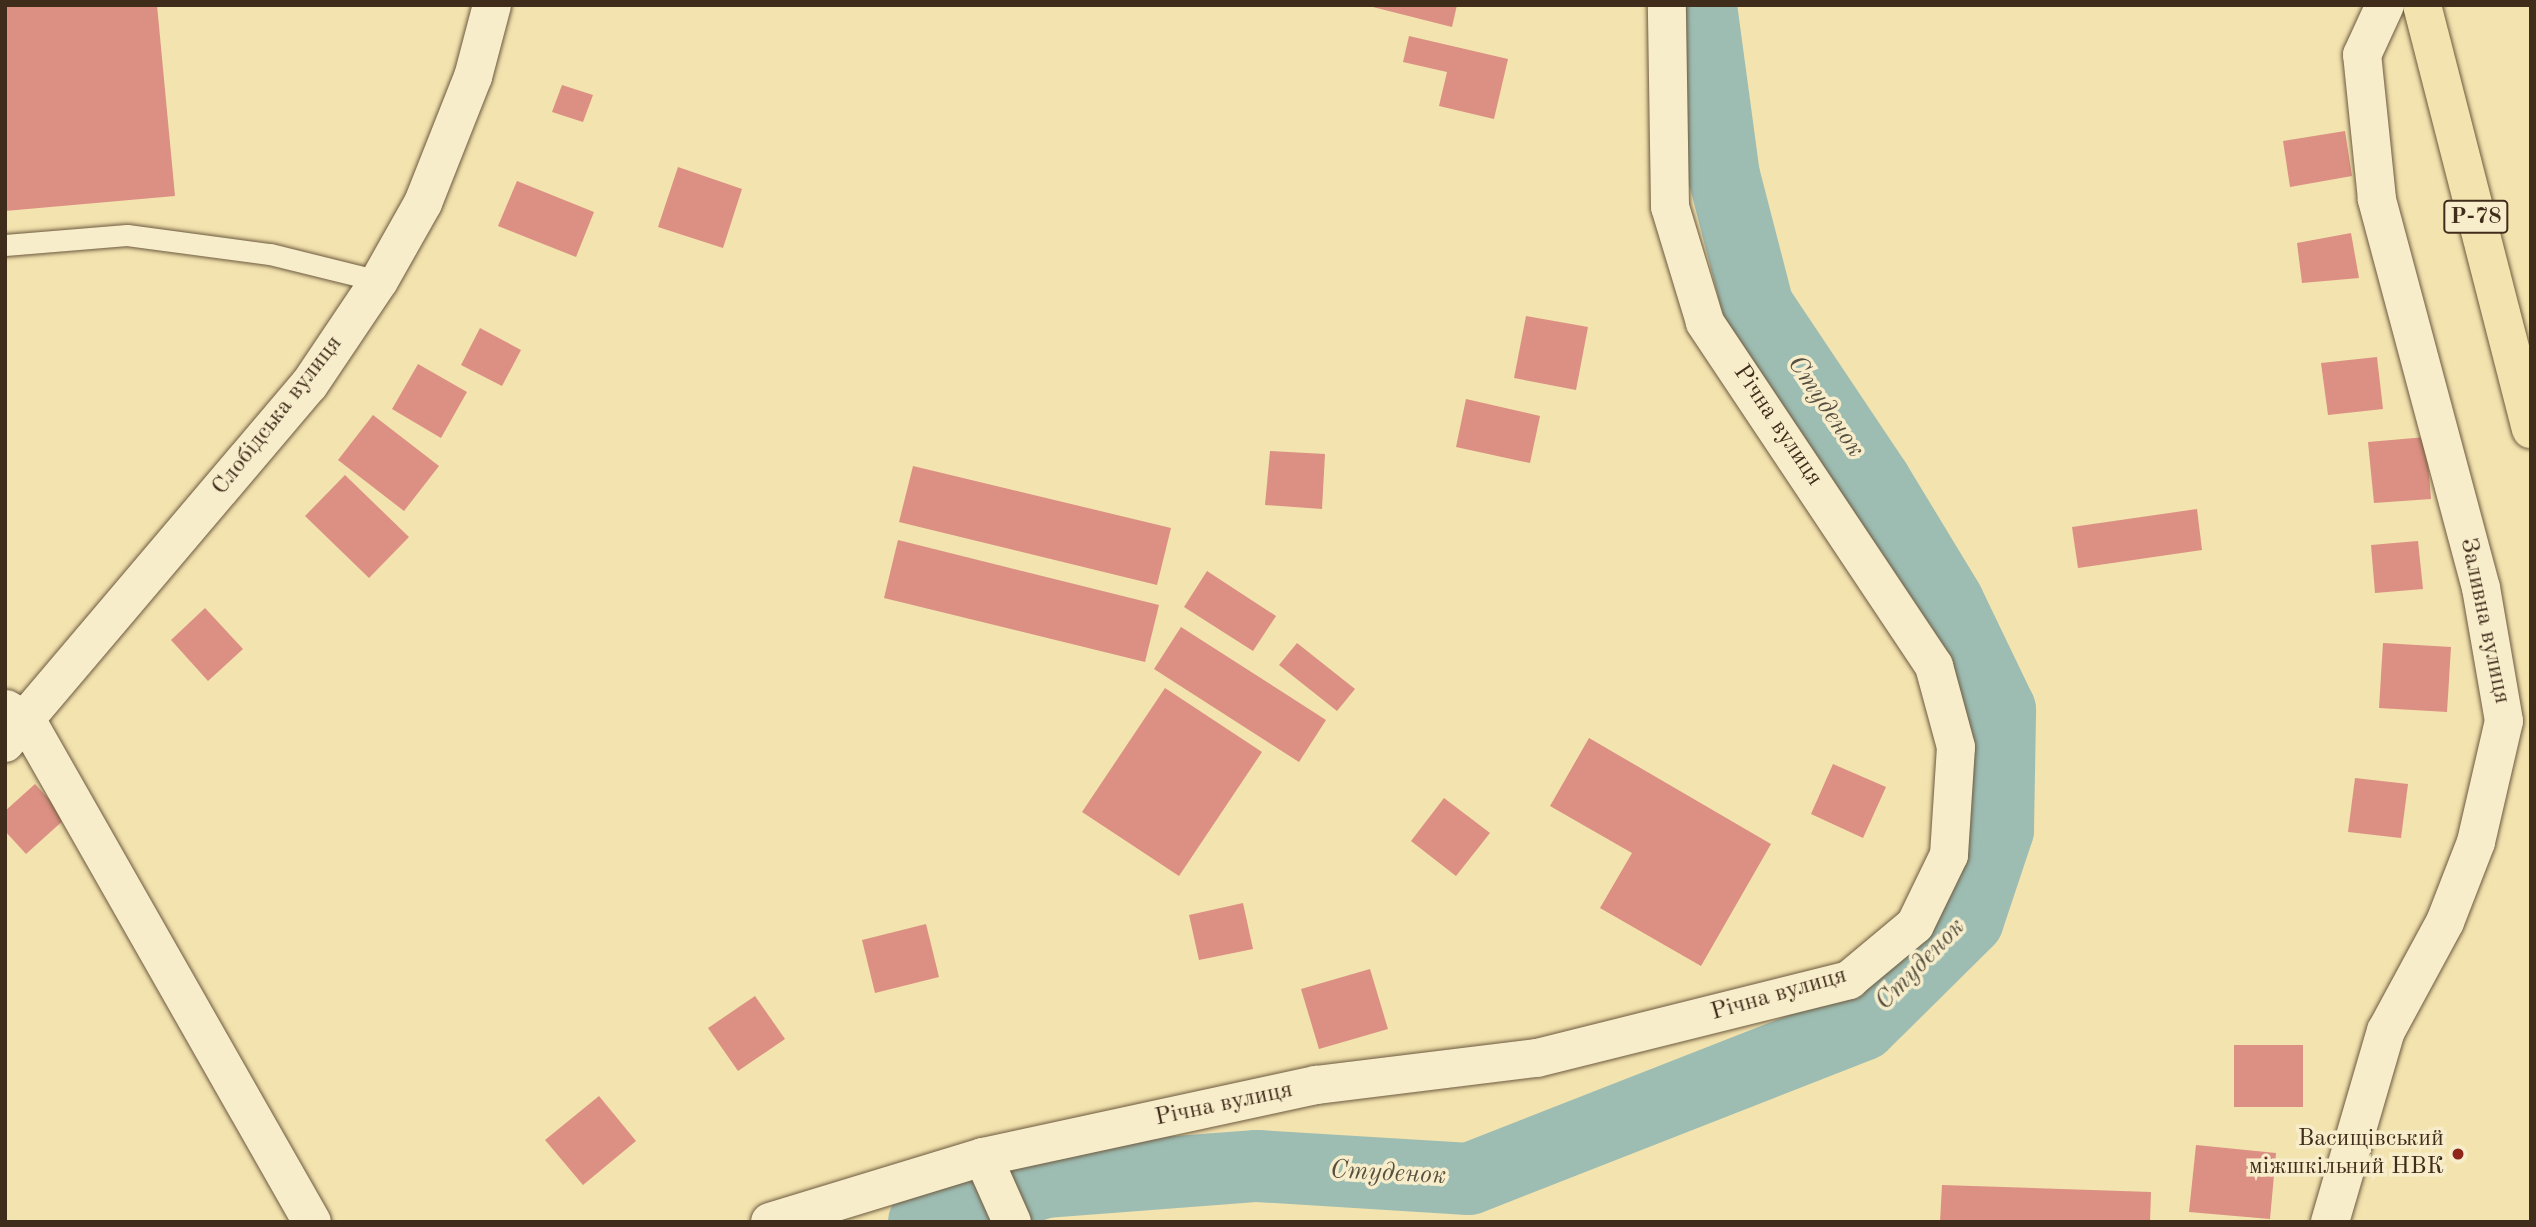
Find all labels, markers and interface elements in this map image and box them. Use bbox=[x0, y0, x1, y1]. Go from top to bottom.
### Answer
road number: Р-78 bbox=[2443, 198, 2509, 236]
street label: Слобідська вулиця bbox=[207, 330, 349, 502]
water label: Студенок bbox=[1780, 350, 1870, 464]
street label: Річна вулиця bbox=[1726, 360, 1828, 492]
street label: Заливна вулиця bbox=[2452, 536, 2516, 706]
water label: Студенок bbox=[1869, 912, 1973, 1018]
street label: Річна вулиця bbox=[1708, 962, 1850, 1028]
street label: Річна вулиця bbox=[1153, 1076, 1295, 1134]
place label: Васищівський міжшкільний НВК bbox=[2249, 1126, 2444, 1182]
marker: Васищівський міжшкільний НВК bbox=[2450, 1146, 2466, 1162]
water label: Студенок bbox=[1329, 1155, 1447, 1193]

